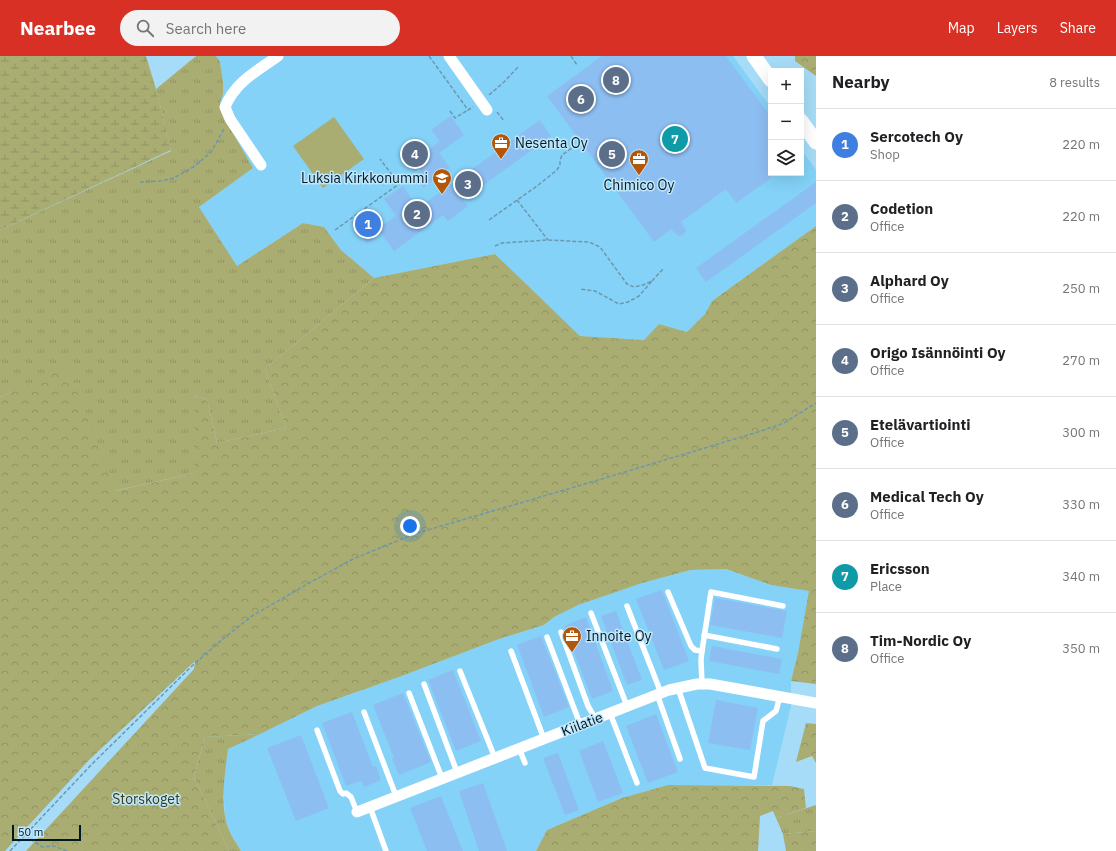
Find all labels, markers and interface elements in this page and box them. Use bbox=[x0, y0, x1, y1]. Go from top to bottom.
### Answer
search box bbox=[120, 10, 400, 46]
text: Nearbee bbox=[20, 16, 96, 40]
icon: search bbox=[134, 17, 156, 39]
text: Search here bbox=[166, 19, 246, 38]
text: Map bbox=[948, 19, 975, 37]
text: Layers bbox=[997, 19, 1038, 37]
text: Share bbox=[1060, 19, 1096, 37]
pin: 8 bbox=[603, 65, 629, 95]
map controls bbox=[768, 68, 804, 176]
button: + bbox=[768, 68, 804, 104]
text: Nearby bbox=[832, 71, 890, 93]
text: 8 results bbox=[1049, 74, 1100, 91]
pin: 6 bbox=[568, 84, 594, 114]
button: − bbox=[768, 104, 804, 140]
pin: 7 bbox=[662, 124, 688, 154]
text: Sercotech Oy bbox=[870, 127, 963, 146]
office icon: Nesenta Oy bbox=[490, 132, 512, 160]
place label: Nesenta Oy bbox=[515, 134, 588, 152]
text: 1 bbox=[841, 136, 849, 153]
text: 220 m bbox=[1062, 136, 1100, 153]
pin: 4 bbox=[402, 139, 428, 169]
pin: 5 bbox=[599, 139, 625, 169]
button: layers bbox=[768, 140, 804, 176]
text: Shop bbox=[870, 146, 900, 163]
office icon: Chimico Oy bbox=[628, 148, 650, 176]
school or university icon: Luksia Kirkkonummi bbox=[431, 167, 453, 195]
place label: Luksia Kirkkonummi bbox=[301, 169, 428, 187]
pin: 3 bbox=[455, 169, 481, 199]
place label: Chimico Oy bbox=[604, 176, 674, 194]
pin: 2 bbox=[404, 199, 430, 229]
text: Codetion bbox=[870, 199, 933, 218]
text: 2 bbox=[841, 208, 849, 225]
text: 220 m bbox=[1062, 208, 1100, 225]
pin: 1 bbox=[355, 209, 381, 239]
text: Office bbox=[870, 218, 904, 235]
text: Alphard Oy bbox=[870, 271, 949, 290]
text: 3 bbox=[841, 280, 849, 297]
text: 250 m bbox=[1062, 280, 1100, 297]
text: Office bbox=[870, 290, 904, 307]
text: Origo Isännöinti Oy bbox=[870, 343, 1006, 362]
text: 4 bbox=[841, 352, 849, 369]
text: 270 m bbox=[1062, 352, 1100, 369]
text: Office bbox=[870, 362, 904, 379]
text: Etelävartiointi bbox=[870, 415, 971, 434]
text: 5 bbox=[841, 424, 849, 441]
text: 300 m bbox=[1062, 424, 1100, 441]
text: Office bbox=[870, 434, 904, 451]
text: Medical Tech Oy bbox=[870, 487, 984, 506]
text: 6 bbox=[841, 496, 849, 513]
text: 330 m bbox=[1062, 496, 1100, 513]
text: Office bbox=[870, 506, 904, 523]
your location bbox=[400, 516, 420, 536]
text: Ericsson bbox=[870, 559, 930, 578]
text: 7 bbox=[841, 568, 849, 585]
text: 340 m bbox=[1062, 568, 1100, 585]
text: Place bbox=[870, 578, 902, 595]
office icon: Innoite Oy bbox=[561, 625, 583, 653]
place label: Innoite Oy bbox=[586, 627, 652, 645]
text: Tim-Nordic Oy bbox=[870, 631, 971, 650]
text: 8 bbox=[841, 640, 849, 657]
text: 350 m bbox=[1062, 640, 1100, 657]
text: Office bbox=[870, 650, 904, 667]
street label: Kiilatie bbox=[559, 708, 606, 740]
park label: Storskoget bbox=[112, 790, 180, 808]
scale bar bbox=[12, 823, 81, 842]
text: 50 m bbox=[18, 825, 43, 839]

